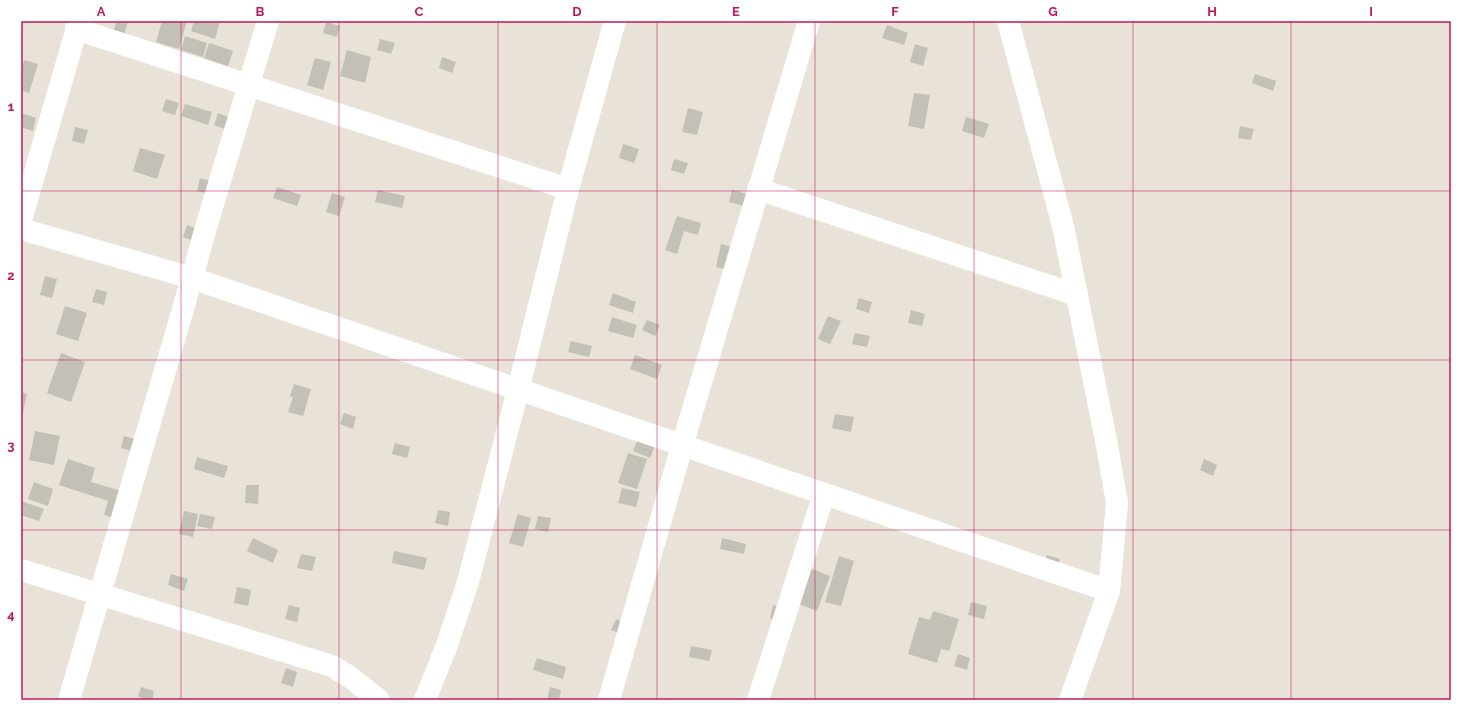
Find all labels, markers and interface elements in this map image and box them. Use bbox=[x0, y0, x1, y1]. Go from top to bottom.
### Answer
text: A bbox=[97, 4, 106, 19]
text: B bbox=[256, 4, 265, 19]
text: C bbox=[415, 4, 424, 19]
text: D bbox=[572, 4, 582, 19]
text: E bbox=[732, 4, 740, 19]
text: F bbox=[891, 4, 899, 19]
text: G bbox=[1048, 4, 1058, 19]
text: H bbox=[1207, 4, 1217, 19]
text: I bbox=[1369, 4, 1373, 19]
text: 1 bbox=[8, 99, 15, 114]
text: 2 bbox=[7, 268, 15, 283]
text: 3 bbox=[7, 438, 15, 453]
text: 4 bbox=[7, 607, 15, 622]

